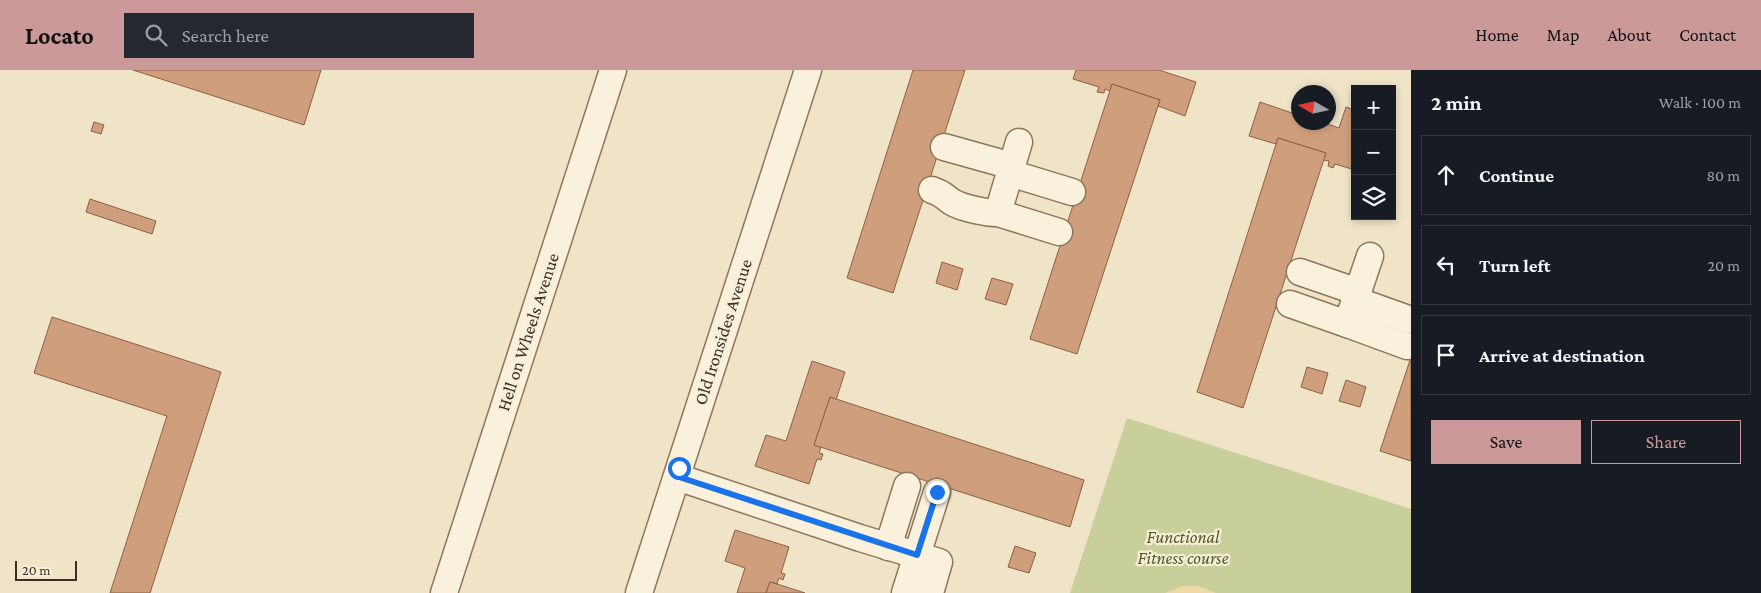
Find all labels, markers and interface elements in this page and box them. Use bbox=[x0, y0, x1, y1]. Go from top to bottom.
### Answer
search box bbox=[124, 13, 474, 58]
icon: search bbox=[142, 21, 170, 49]
text: Locato bbox=[25, 22, 94, 49]
text: Search here bbox=[182, 25, 269, 46]
text: Home bbox=[1476, 25, 1519, 45]
text: Map bbox=[1547, 25, 1579, 45]
text: About bbox=[1607, 25, 1651, 45]
text: Contact bbox=[1679, 25, 1736, 45]
north arrow bbox=[1291, 85, 1336, 130]
map controls bbox=[1351, 85, 1396, 220]
button: + bbox=[1351, 85, 1396, 130]
text: 2 min bbox=[1431, 91, 1482, 115]
text: Walk · 100 m bbox=[1659, 94, 1741, 111]
button: − bbox=[1351, 130, 1396, 175]
icon: ahead bbox=[1432, 161, 1460, 189]
text: Continue bbox=[1479, 165, 1554, 186]
text: 80 m bbox=[1706, 167, 1740, 184]
button: layers bbox=[1351, 175, 1396, 220]
street label: Hell on Wheels Avenue bbox=[493, 250, 563, 413]
icon: left bbox=[1432, 251, 1460, 279]
text: Turn left bbox=[1479, 255, 1551, 276]
street label: Old Ironsides Avenue bbox=[690, 256, 756, 408]
text: 20 m bbox=[1707, 257, 1740, 274]
icon: arrive bbox=[1432, 341, 1460, 369]
text: Arrive at destination bbox=[1479, 345, 1645, 366]
button: Save bbox=[1431, 420, 1581, 464]
button: Share bbox=[1591, 420, 1741, 464]
route start bbox=[668, 457, 691, 480]
route end bbox=[926, 481, 949, 504]
park label: Functional Fitness course bbox=[1138, 527, 1229, 568]
scale bar bbox=[15, 558, 78, 581]
text: 20 m bbox=[22, 562, 50, 578]

